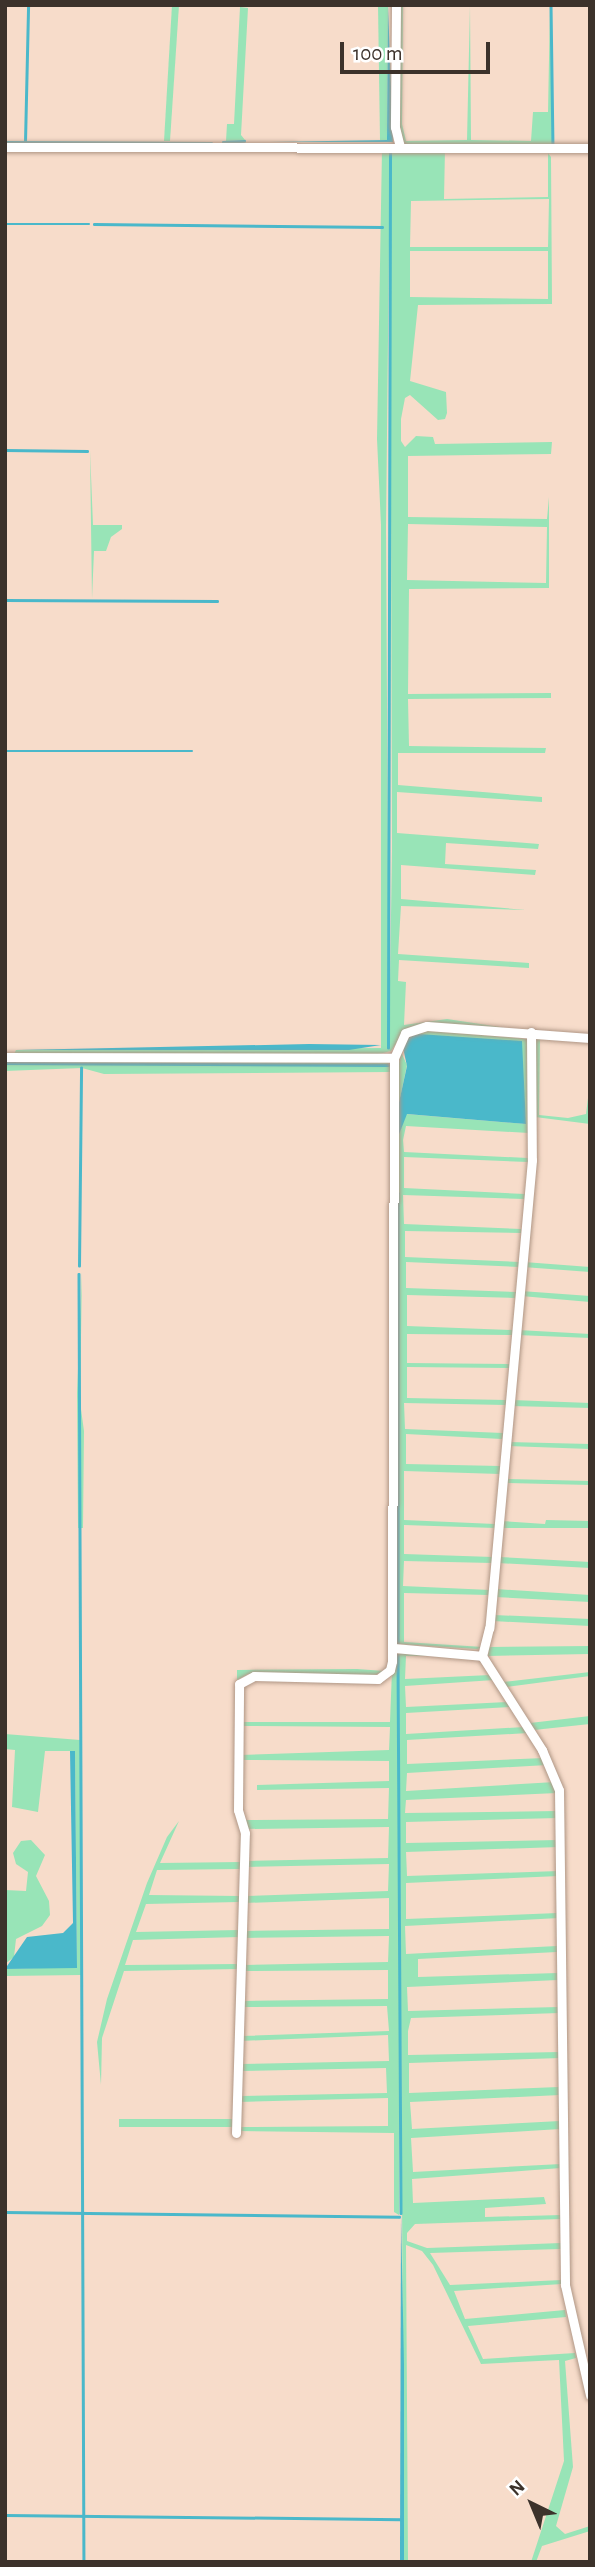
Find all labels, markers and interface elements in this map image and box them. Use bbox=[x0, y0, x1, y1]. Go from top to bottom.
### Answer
scale bar bbox=[343, 28, 494, 72]
text: 100 m bbox=[353, 43, 403, 64]
north arrow bbox=[497, 2469, 567, 2539]
text: N bbox=[506, 2477, 529, 2500]

